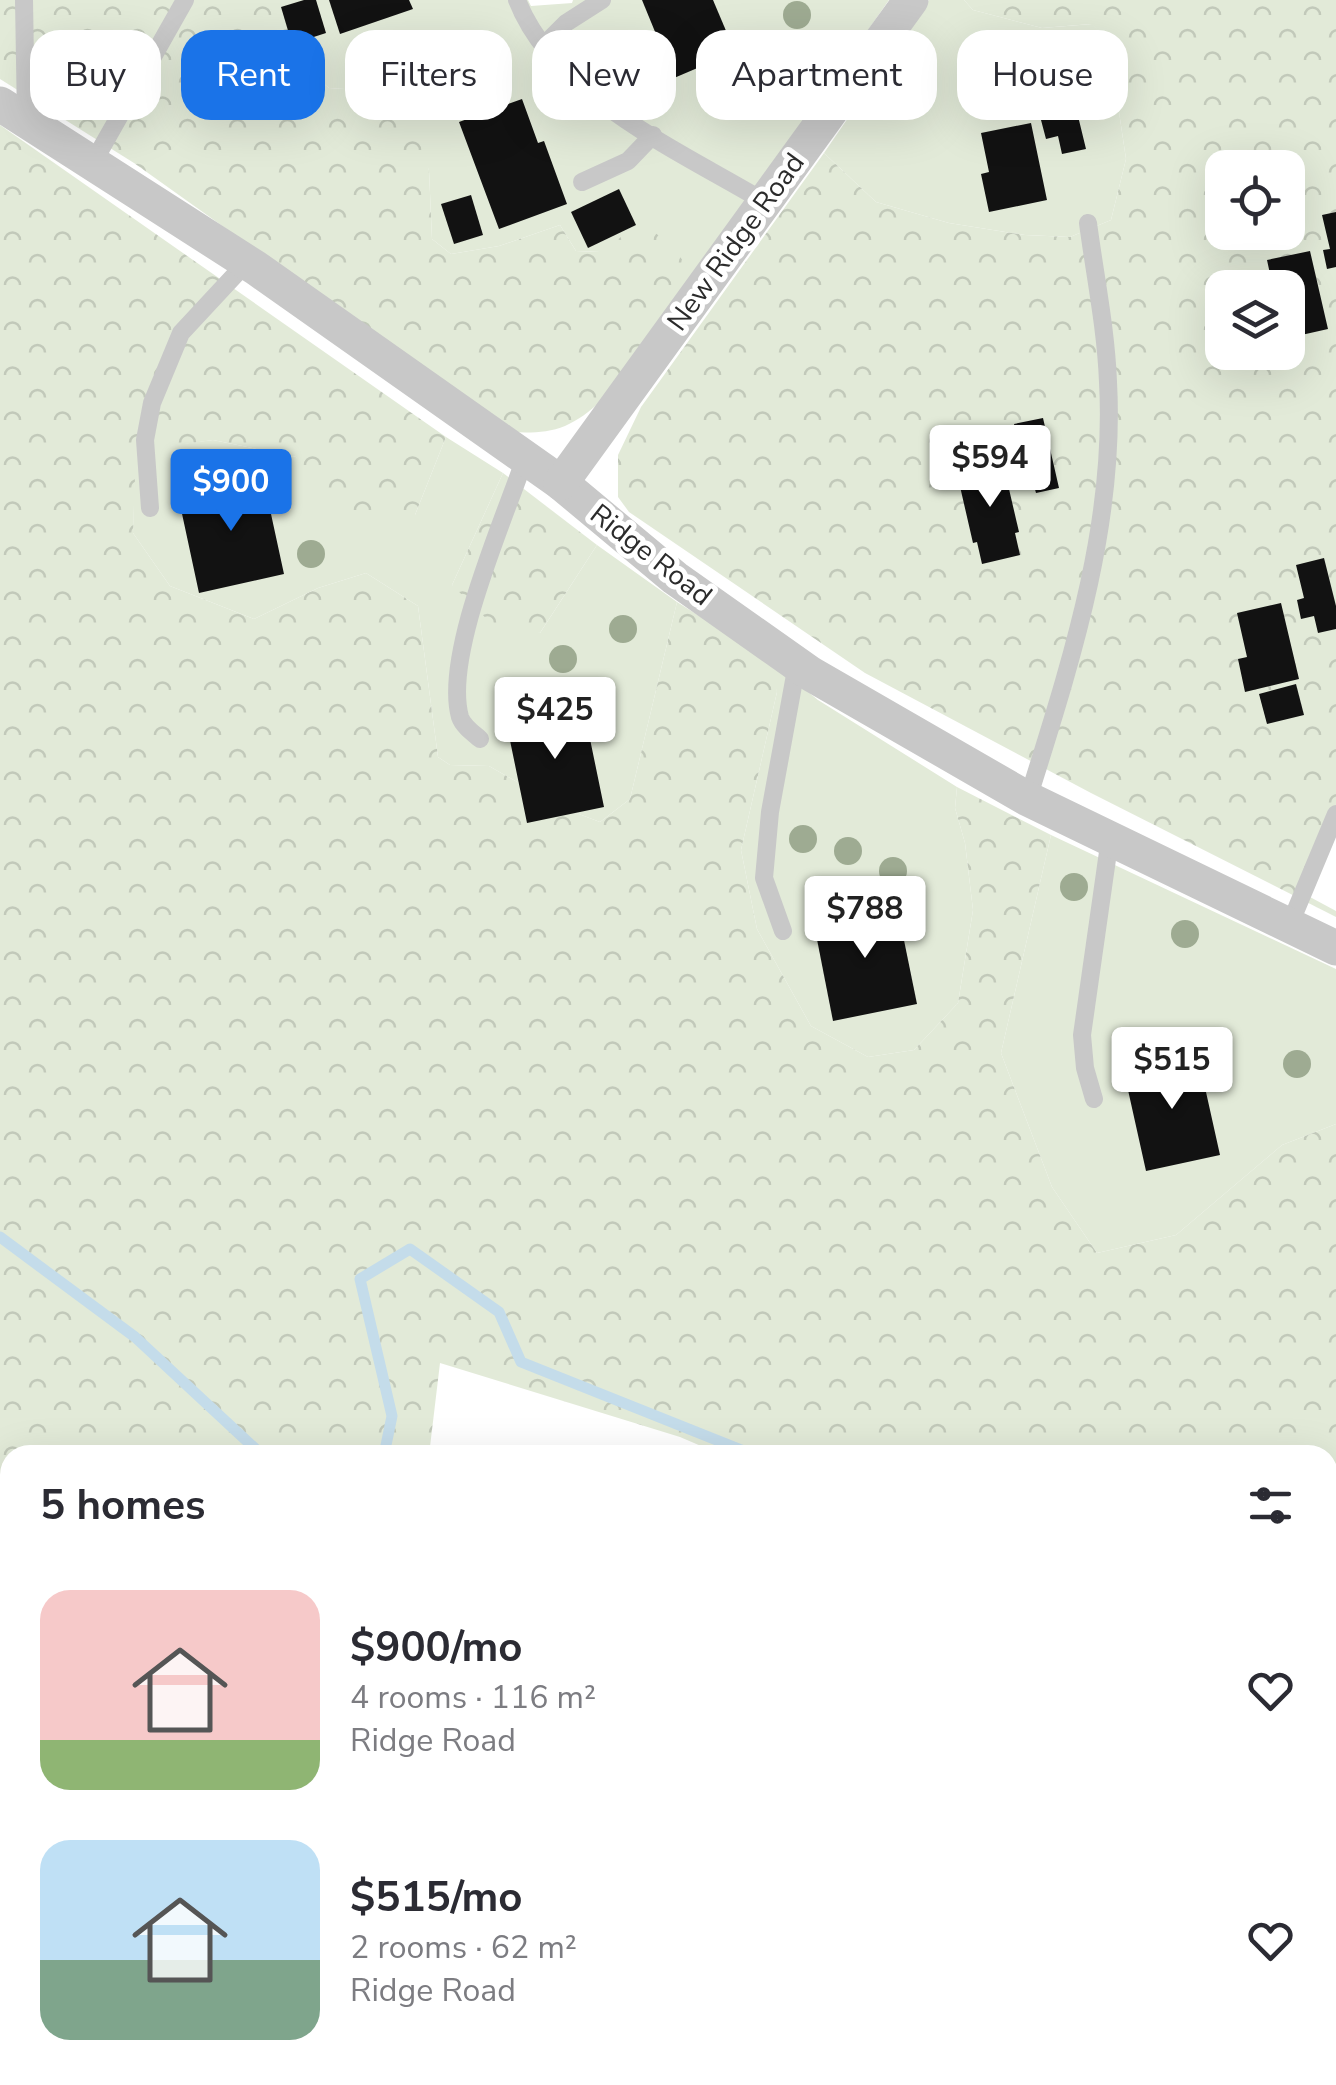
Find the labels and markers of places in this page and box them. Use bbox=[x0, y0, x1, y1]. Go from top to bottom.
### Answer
pin: $594 bbox=[931, 425, 1049, 510]
pin: $900 bbox=[172, 449, 290, 534]
pin: $425 bbox=[496, 677, 614, 762]
pin: $788 bbox=[806, 876, 924, 961]
pin: $515 bbox=[1113, 1027, 1231, 1112]

